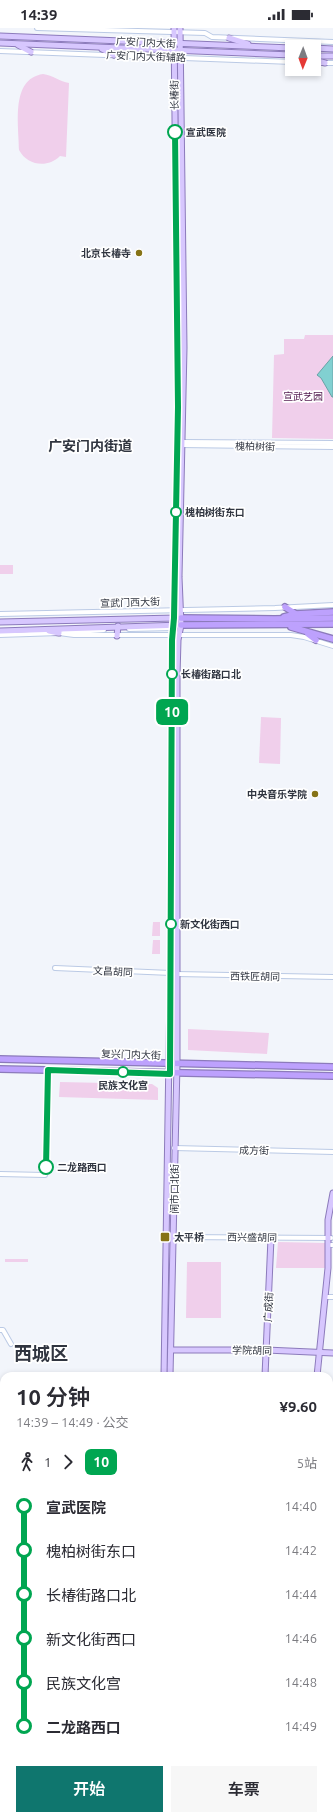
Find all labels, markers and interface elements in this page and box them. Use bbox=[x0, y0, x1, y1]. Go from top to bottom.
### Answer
text: 14:39 bbox=[20, 6, 58, 23]
street label: 广安门内大街 bbox=[116, 35, 176, 50]
north arrow bbox=[285, 40, 321, 76]
map controls bbox=[285, 40, 321, 76]
street label: 广安门内大街辅路 bbox=[106, 50, 186, 63]
street label: 长椿街 bbox=[169, 80, 180, 110]
marker: 宣武医院 bbox=[167, 124, 183, 140]
place label: 宣武医院 bbox=[186, 127, 226, 138]
place label: 北京长椿寺 bbox=[81, 248, 131, 259]
marker: 北京长椿寺 bbox=[134, 248, 144, 258]
park label: 宣武艺园 bbox=[283, 391, 323, 402]
district label: 广安门内街道 bbox=[48, 438, 132, 454]
street label: 槐柏树街 bbox=[235, 441, 275, 452]
marker: 槐柏树街东口 bbox=[170, 506, 182, 518]
place label: 槐柏树街东口 bbox=[185, 506, 245, 518]
street label: 宣武门西大街 bbox=[100, 596, 160, 609]
marker: 长椿街路口北 bbox=[166, 668, 178, 680]
place label: 长椿街路口北 bbox=[181, 669, 241, 680]
line badge: 10 bbox=[154, 699, 190, 725]
text: 10 bbox=[164, 704, 180, 720]
place label: 中央音乐学院 bbox=[247, 789, 307, 800]
marker: 中央音乐学院 bbox=[310, 789, 320, 799]
marker: 新文化街西口 bbox=[165, 918, 177, 930]
place label: 新文化街西口 bbox=[180, 918, 240, 930]
street label: 文昌胡同 bbox=[93, 965, 133, 978]
street label: 西铁匠胡同 bbox=[230, 971, 280, 982]
street label: 复兴门内大街 bbox=[101, 1048, 161, 1061]
marker: 民族文化宫 bbox=[117, 1066, 129, 1078]
place label: 民族文化宫 bbox=[98, 1079, 148, 1091]
street label: 成方街 bbox=[239, 1145, 269, 1156]
marker: 二龙路西口 bbox=[38, 1159, 54, 1175]
place label: 二龙路西口 bbox=[57, 1161, 107, 1173]
street label: 闹市口北街 bbox=[169, 1164, 180, 1214]
marker: 太平桥 bbox=[159, 1231, 171, 1243]
place label: 太平桥 bbox=[174, 1232, 204, 1243]
street label: 西兴盛胡同 bbox=[227, 1232, 277, 1243]
street label: 广成街 bbox=[262, 1292, 275, 1322]
district label: 西城区 bbox=[14, 1343, 68, 1363]
street label: 学院胡同 bbox=[232, 1345, 272, 1356]
text: 10 分钟 bbox=[16, 1384, 90, 1409]
text: ¥9.60 bbox=[279, 1398, 317, 1415]
text: 14:39 – 14:49 · 公交 bbox=[16, 1415, 129, 1429]
icon: walk bbox=[16, 1451, 38, 1473]
icon: forward bbox=[57, 1451, 79, 1473]
text: 10 bbox=[93, 1454, 109, 1470]
text: 1 bbox=[44, 1455, 51, 1469]
text: 5站 bbox=[297, 1456, 317, 1470]
text: 宣武医院 bbox=[46, 1499, 106, 1516]
text: 14:40 bbox=[284, 1499, 317, 1513]
text: 槐柏树街东口 bbox=[46, 1543, 136, 1560]
text: 14:42 bbox=[284, 1543, 317, 1557]
text: 长椿街路口北 bbox=[46, 1587, 136, 1604]
text: 14:44 bbox=[284, 1587, 317, 1601]
text: 新文化街西口 bbox=[46, 1631, 136, 1648]
text: 14:46 bbox=[284, 1631, 317, 1645]
text: 民族文化宫 bbox=[46, 1675, 121, 1692]
text: 14:48 bbox=[284, 1675, 317, 1689]
text: 二龙路西口 bbox=[46, 1719, 121, 1736]
text: 14:49 bbox=[284, 1719, 317, 1733]
button: 开始 bbox=[16, 1766, 163, 1812]
button: 车票 bbox=[171, 1766, 317, 1812]

